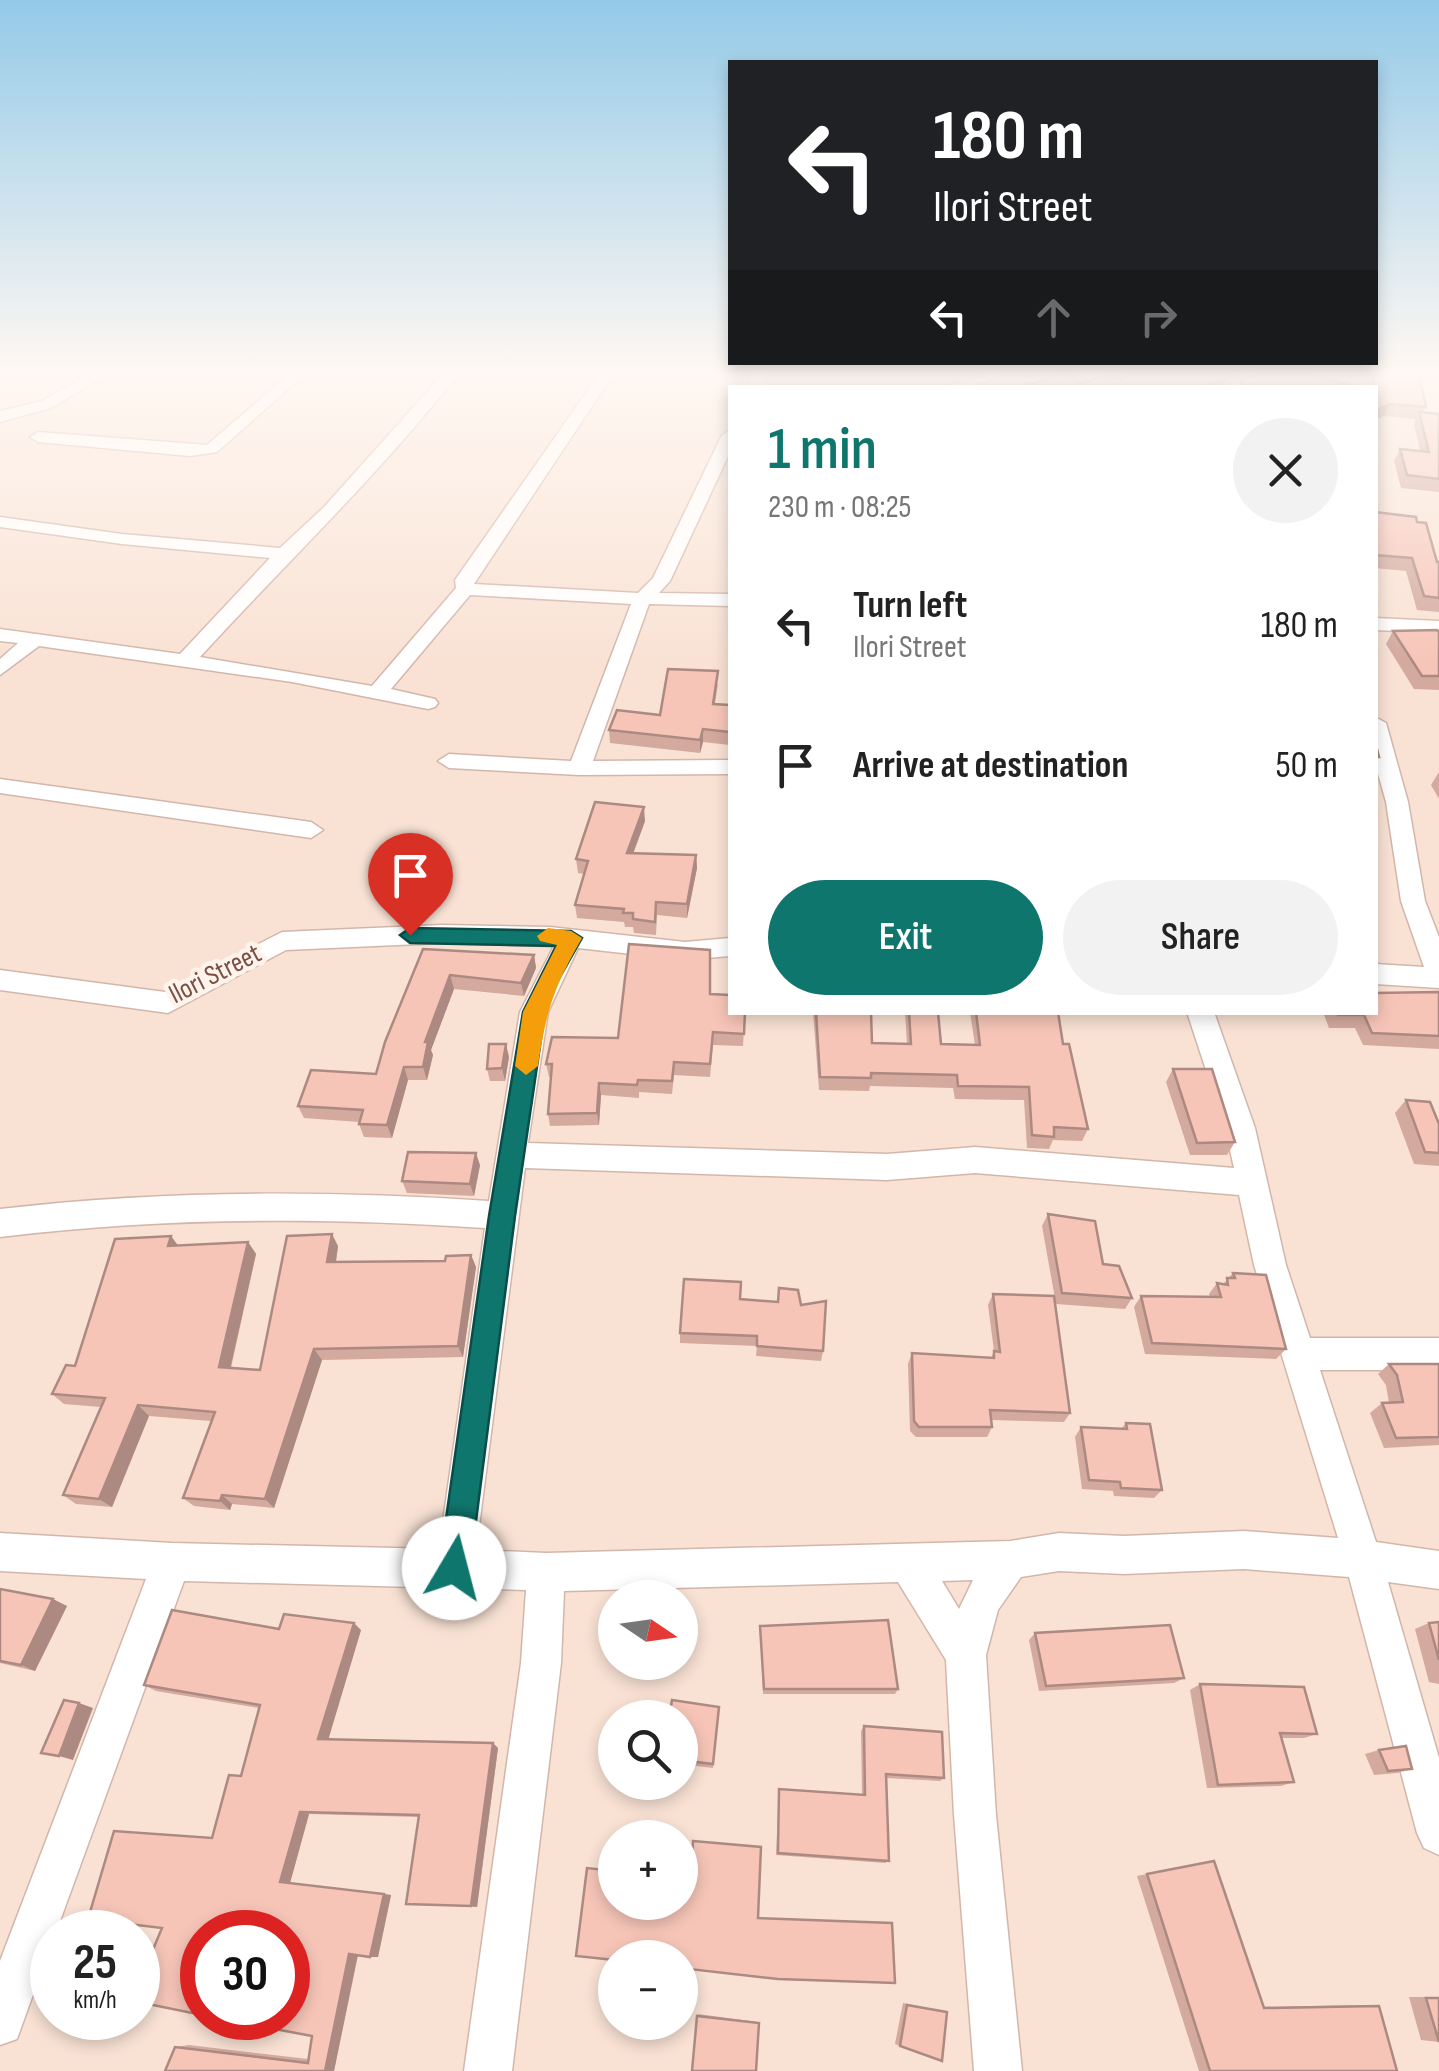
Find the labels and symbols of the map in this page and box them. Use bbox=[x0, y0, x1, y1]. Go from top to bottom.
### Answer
pin bbox=[368, 833, 453, 936]
street label: Ilori Street bbox=[163, 937, 267, 1011]
position arrow bbox=[402, 1516, 506, 1620]
north arrow bbox=[598, 1580, 698, 1680]
speed limit sign: 30 bbox=[180, 1910, 310, 2040]

